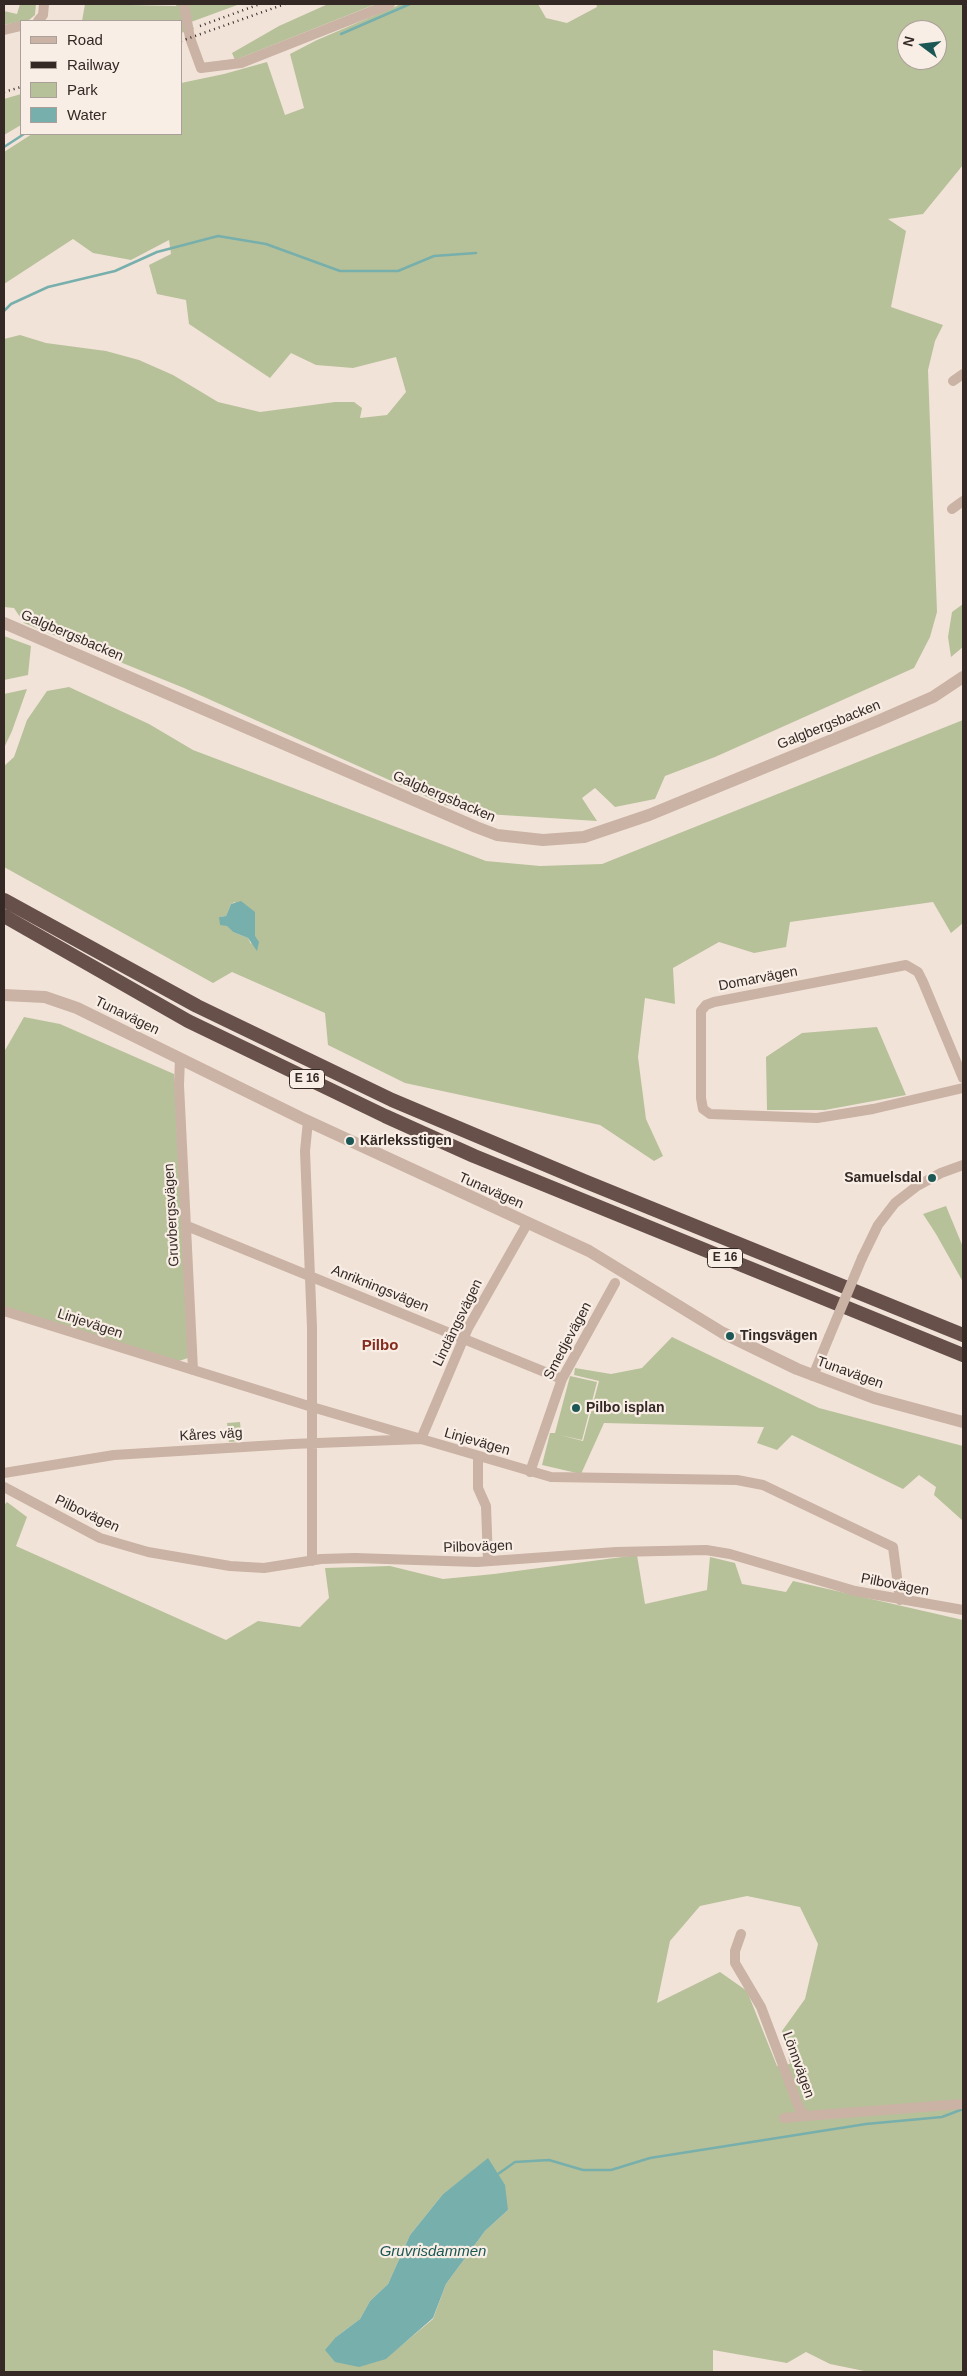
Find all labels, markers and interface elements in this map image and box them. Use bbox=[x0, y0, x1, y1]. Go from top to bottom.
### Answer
legend bbox=[20, 20, 182, 135]
north arrow bbox=[897, 20, 947, 70]
text: Road bbox=[67, 31, 103, 48]
text: N bbox=[899, 34, 918, 48]
text: Railway bbox=[67, 56, 120, 73]
text: Park bbox=[67, 81, 98, 98]
text: Water bbox=[67, 106, 106, 123]
street label: Galgbergsbacken bbox=[18, 607, 126, 665]
street label: Galgbergsbacken bbox=[775, 697, 883, 753]
street label: Galgbergsbacken bbox=[390, 768, 498, 826]
street label: Domarvägen bbox=[717, 963, 799, 995]
street label: Tunavägen bbox=[92, 993, 162, 1039]
road number: E 16 bbox=[290, 1070, 324, 1088]
place label: Kärleksstigen bbox=[360, 1133, 452, 1149]
marker: Kärleksstigen bbox=[344, 1135, 356, 1147]
street label: Gruvbergsvägen bbox=[161, 1163, 183, 1267]
street label: Tunavägen bbox=[456, 1169, 526, 1213]
place label: Samuelsdal bbox=[844, 1170, 922, 1186]
marker: Samuelsdal bbox=[926, 1172, 938, 1184]
road number: E 16 bbox=[708, 1248, 742, 1268]
street label: Anrikningsvägen bbox=[329, 1262, 431, 1316]
street label: Lindängsvägen bbox=[430, 1277, 486, 1369]
street label: Smedjevägen bbox=[540, 1299, 596, 1383]
street label: Linjevägen bbox=[55, 1306, 125, 1342]
place label: Tingsvägen bbox=[740, 1328, 818, 1344]
marker: Tingsvägen bbox=[724, 1330, 736, 1342]
district label: Pilbo bbox=[362, 1337, 398, 1355]
street label: Tunavägen bbox=[814, 1353, 886, 1393]
place label: Pilbo isplan bbox=[586, 1400, 665, 1416]
marker: Pilbo isplan bbox=[570, 1402, 582, 1414]
street label: Kåres väg bbox=[179, 1425, 243, 1445]
street label: Linjevägen bbox=[442, 1425, 512, 1459]
street label: Pilbovägen bbox=[52, 1492, 122, 1536]
street label: Pilbovägen bbox=[443, 1537, 513, 1557]
street label: Pilbovägen bbox=[859, 1570, 931, 1600]
street label: Lönnvägen bbox=[778, 2030, 818, 2100]
water label: Gruvrisdammen bbox=[380, 2243, 486, 2261]

